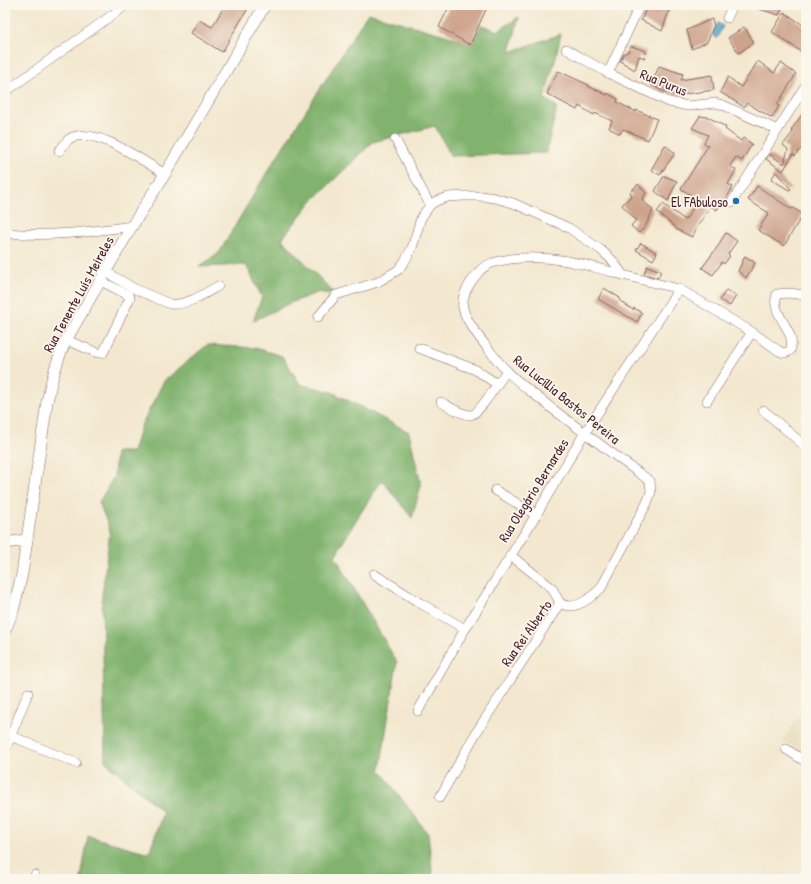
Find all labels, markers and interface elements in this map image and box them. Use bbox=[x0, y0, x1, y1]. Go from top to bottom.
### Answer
street label: Rua Purus bbox=[638, 64, 690, 100]
place label: El FAbuloso bbox=[671, 192, 728, 211]
marker: El FAbuloso bbox=[731, 196, 741, 206]
street label: Rua Tenente Luís Meireles bbox=[38, 233, 118, 355]
street label: Rua Lucíllia Bastos Pereira bbox=[510, 350, 625, 448]
street label: Rua Olegário Bernardes bbox=[494, 435, 573, 546]
street label: Rua Rei Alberto bbox=[496, 596, 556, 670]

